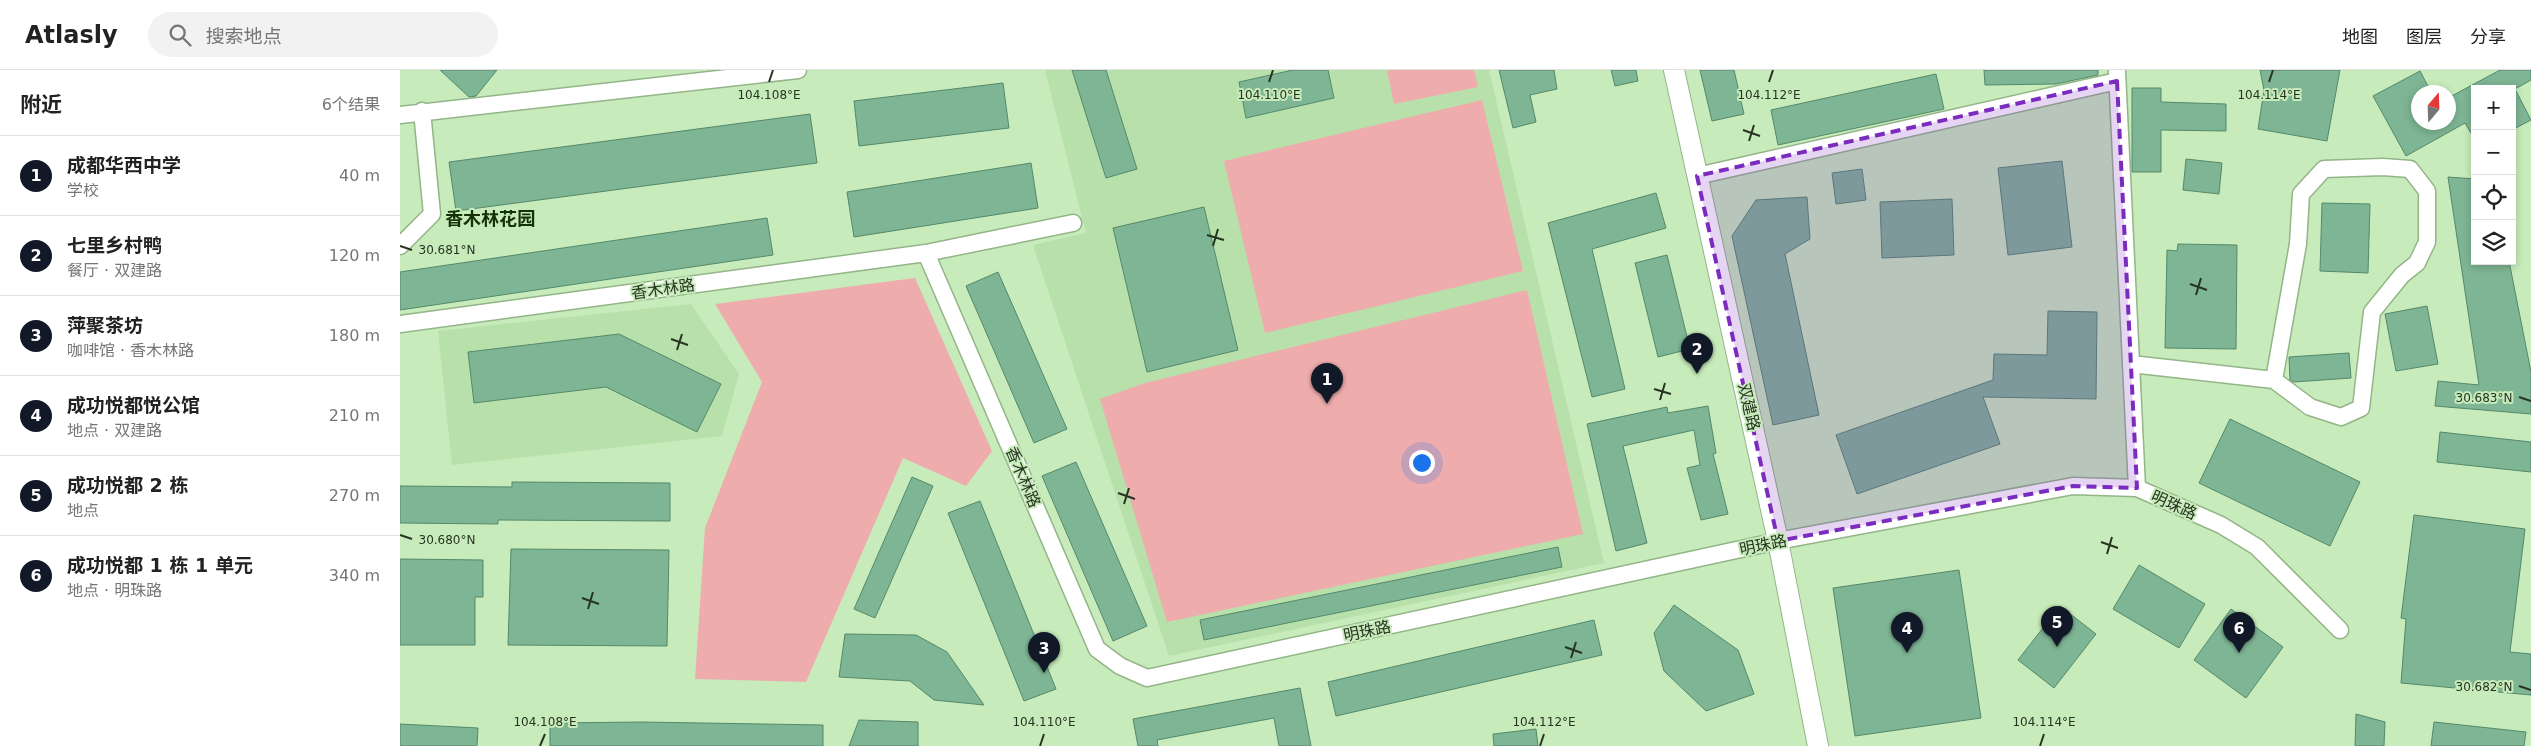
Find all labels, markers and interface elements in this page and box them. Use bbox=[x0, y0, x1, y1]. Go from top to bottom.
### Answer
search box bbox=[148, 12, 498, 57]
text: Atlasly bbox=[25, 21, 118, 49]
icon: search bbox=[166, 21, 194, 49]
text: 搜索地点 bbox=[206, 25, 282, 47]
text: 地图 bbox=[2342, 26, 2378, 47]
text: 图层 bbox=[2406, 26, 2442, 47]
text: 分享 bbox=[2470, 26, 2506, 47]
north arrow bbox=[2411, 85, 2456, 130]
map controls bbox=[2471, 85, 2516, 265]
button: + bbox=[2471, 85, 2516, 130]
text: 104.108°E bbox=[737, 88, 801, 102]
text: 104.110°E bbox=[1237, 88, 1301, 102]
text: 104.112°E bbox=[1737, 88, 1801, 102]
text: 104.114°E bbox=[2237, 88, 2301, 102]
text: 附近 bbox=[20, 93, 62, 117]
text: 6个结果 bbox=[322, 95, 380, 114]
button: − bbox=[2471, 130, 2516, 175]
text: 成都华西中学 bbox=[67, 154, 181, 176]
text: 1 bbox=[30, 166, 42, 185]
text: 40 m bbox=[339, 166, 380, 185]
button: locate bbox=[2471, 175, 2516, 220]
text: 学校 bbox=[67, 181, 99, 200]
district label: 香木林花园 bbox=[445, 208, 535, 229]
button: layers bbox=[2471, 220, 2516, 265]
text: 七里乡村鸭 bbox=[67, 234, 162, 256]
text: 30.681°N bbox=[419, 243, 475, 257]
text: 2 bbox=[30, 246, 42, 265]
text: 120 m bbox=[329, 246, 380, 265]
text: 餐厅 · 双建路 bbox=[67, 261, 162, 280]
street label: 香木林路 bbox=[630, 275, 696, 303]
text: 萍聚茶坊 bbox=[67, 314, 143, 336]
text: 3 bbox=[30, 326, 42, 345]
text: 180 m bbox=[329, 326, 380, 345]
pin: 2 bbox=[1681, 333, 1713, 374]
text: 咖啡馆 · 香木林路 bbox=[67, 341, 194, 360]
pin: 1 bbox=[1311, 363, 1343, 404]
street label: 双建路 bbox=[1734, 381, 1764, 433]
text: 30.683°N bbox=[2456, 391, 2512, 405]
text: 成功悦都悦公馆 bbox=[67, 394, 200, 416]
text: 4 bbox=[30, 406, 42, 425]
text: 210 m bbox=[329, 406, 380, 425]
text: 地点 · 双建路 bbox=[67, 421, 162, 440]
street label: 香木林路 bbox=[1002, 444, 1044, 510]
your location bbox=[1409, 450, 1435, 476]
text: 成功悦都 2 栋 bbox=[67, 474, 188, 496]
text: 5 bbox=[30, 486, 42, 505]
text: 270 m bbox=[329, 486, 380, 505]
street label: 明珠路 bbox=[2148, 487, 2200, 523]
text: 地点 bbox=[67, 501, 99, 520]
street label: 明珠路 bbox=[1738, 531, 1788, 559]
text: 30.680°N bbox=[419, 533, 475, 547]
text: 成功悦都 1 栋 1 单元 bbox=[67, 554, 253, 576]
text: 6 bbox=[30, 566, 42, 585]
text: 340 m bbox=[329, 566, 380, 585]
text: 地点 · 明珠路 bbox=[67, 581, 162, 600]
pin: 5 bbox=[2041, 606, 2073, 647]
pin: 4 bbox=[1891, 612, 1923, 653]
pin: 6 bbox=[2223, 612, 2255, 653]
street label: 明珠路 bbox=[1342, 617, 1392, 645]
pin: 3 bbox=[1028, 632, 1060, 673]
text: 30.682°N bbox=[2456, 680, 2512, 694]
text: 104.108°E bbox=[513, 715, 577, 729]
text: 104.110°E bbox=[1012, 715, 1076, 729]
text: 104.112°E bbox=[1512, 715, 1576, 729]
text: 104.114°E bbox=[2012, 715, 2076, 729]

